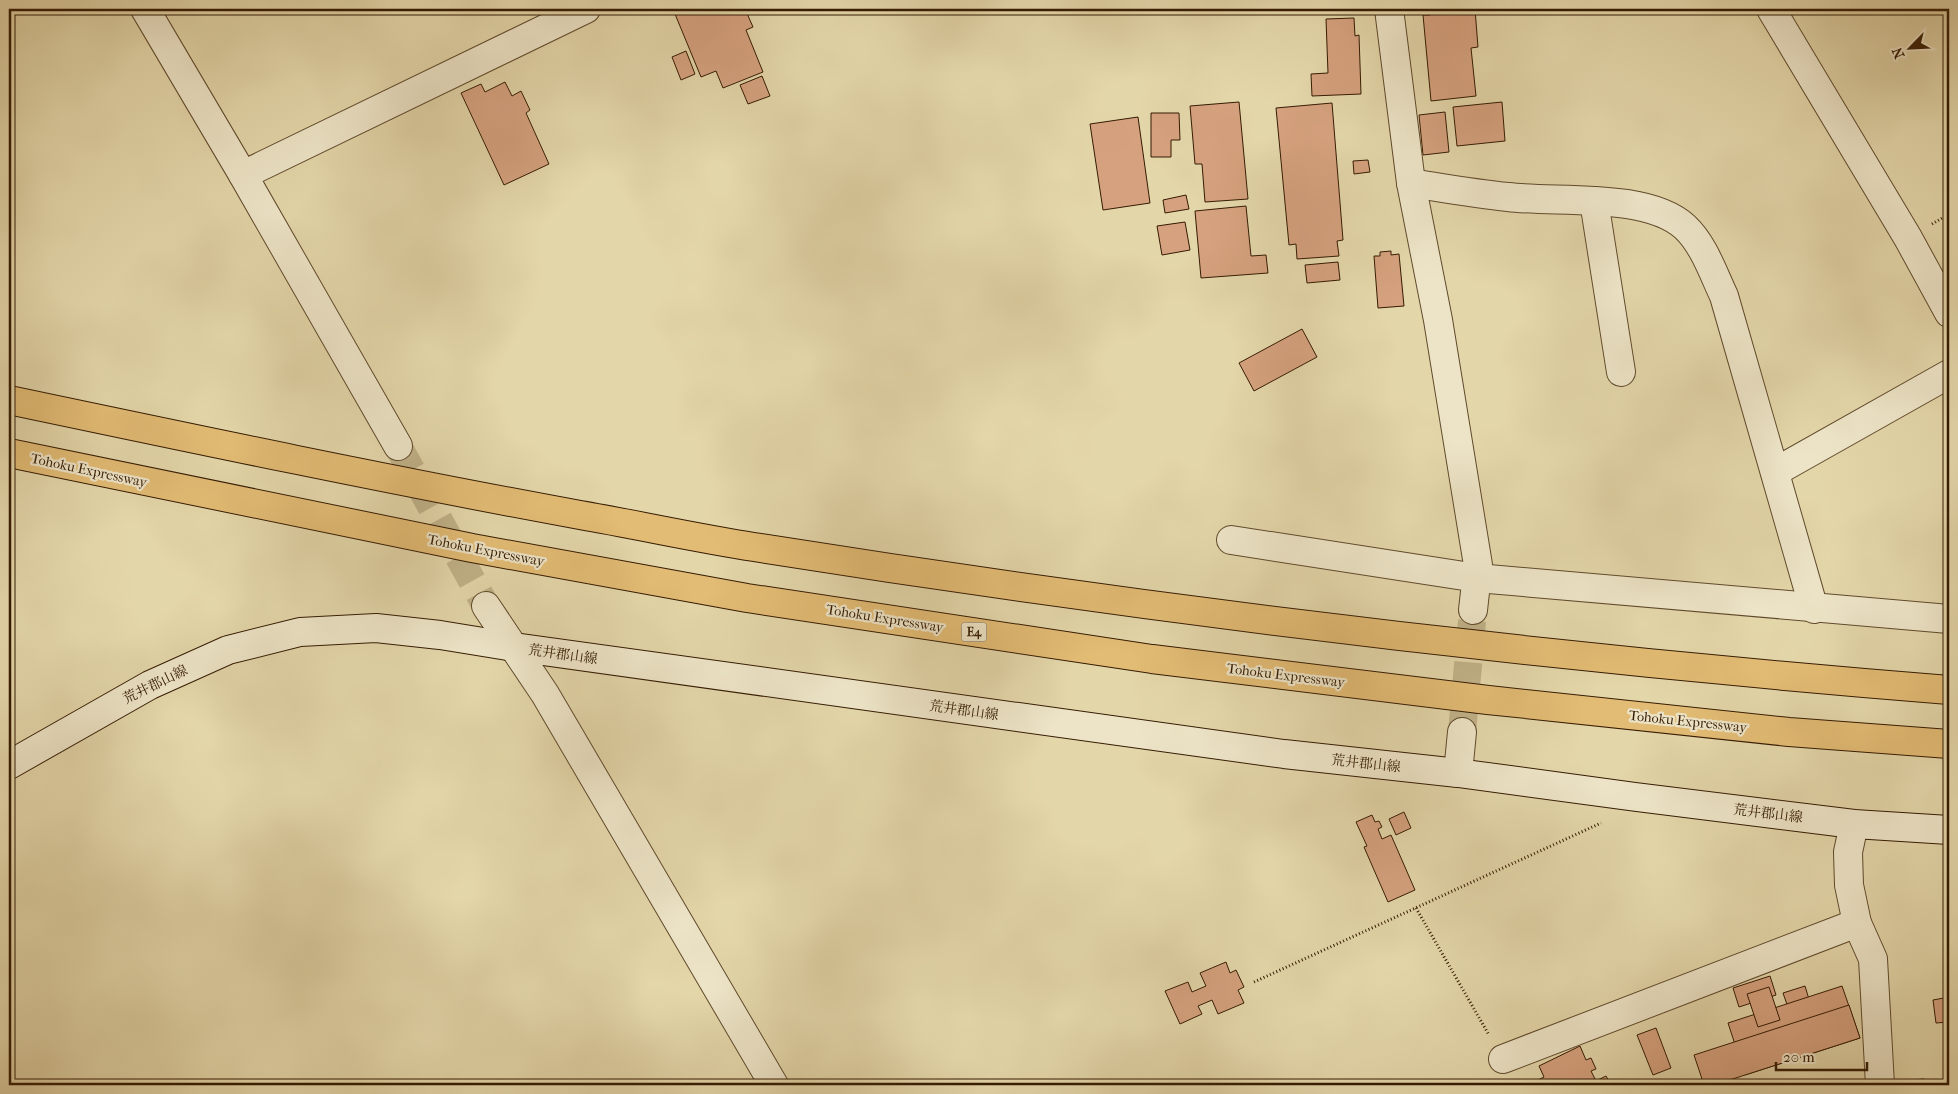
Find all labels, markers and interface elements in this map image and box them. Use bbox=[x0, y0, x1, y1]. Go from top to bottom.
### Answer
north arrow bbox=[1886, 22, 1936, 72]
text: N bbox=[1889, 44, 1909, 61]
street label: Tohoku Expressway bbox=[29, 450, 149, 491]
street label: Tohoku Expressway bbox=[426, 531, 546, 570]
street label: Tohoku Expressway bbox=[825, 601, 945, 636]
road number: E4 bbox=[962, 622, 986, 642]
street label: 荒井郡山線 bbox=[527, 641, 599, 668]
street label: Tohoku Expressway bbox=[1226, 660, 1346, 691]
street label: 荒井郡山線 bbox=[120, 661, 190, 707]
street label: 荒井郡山線 bbox=[928, 697, 1000, 724]
street label: Tohoku Expressway bbox=[1628, 707, 1748, 736]
street label: 荒井郡山線 bbox=[1330, 751, 1402, 776]
street label: 荒井郡山線 bbox=[1732, 801, 1804, 826]
scale bar bbox=[1776, 1039, 1867, 1071]
text: 20 m bbox=[1783, 1048, 1815, 1066]

